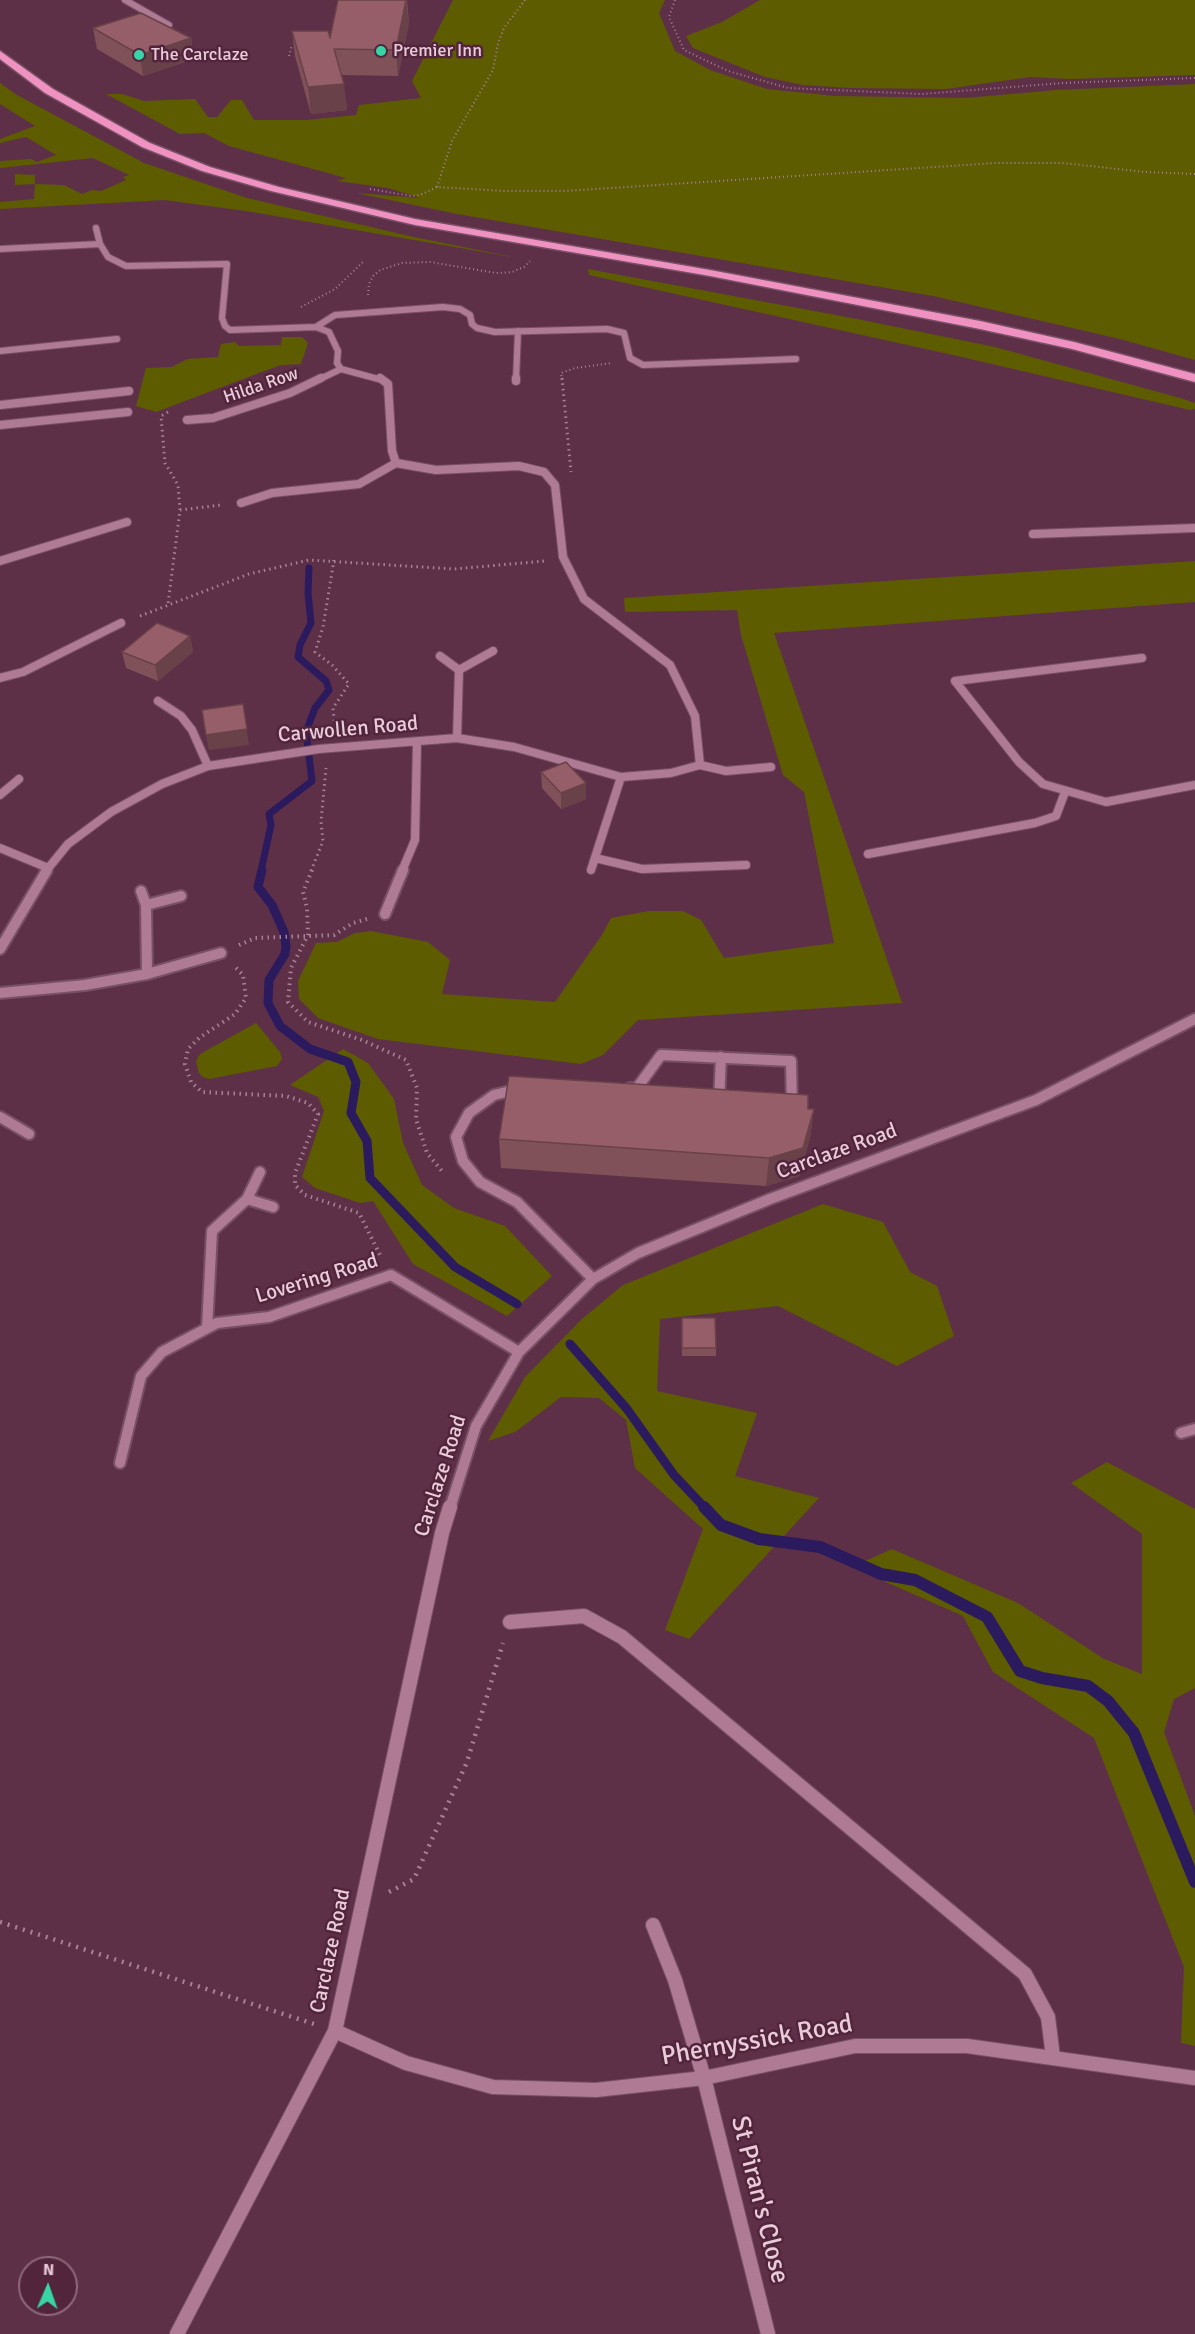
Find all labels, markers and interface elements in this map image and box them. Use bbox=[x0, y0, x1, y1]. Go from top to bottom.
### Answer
place label: Premier Inn bbox=[393, 40, 482, 62]
place label: The Carclaze bbox=[151, 44, 248, 66]
marker: Premier Inn bbox=[374, 44, 388, 58]
marker: The Carclaze bbox=[132, 48, 146, 62]
street label: Hilda Row bbox=[221, 363, 301, 409]
street label: Carwollen Road bbox=[277, 711, 419, 749]
street label: Carclaze Road bbox=[773, 1119, 901, 1185]
street label: Lovering Road bbox=[253, 1248, 381, 1310]
street label: Carclaze Road bbox=[409, 1412, 473, 1540]
street label: Carclaze Road bbox=[306, 1887, 356, 2015]
street label: Phernyssick Road bbox=[659, 2009, 855, 2073]
street label: St Piran's Close bbox=[723, 2113, 795, 2287]
north arrow bbox=[18, 2256, 78, 2316]
text: N bbox=[43, 2260, 54, 2280]

